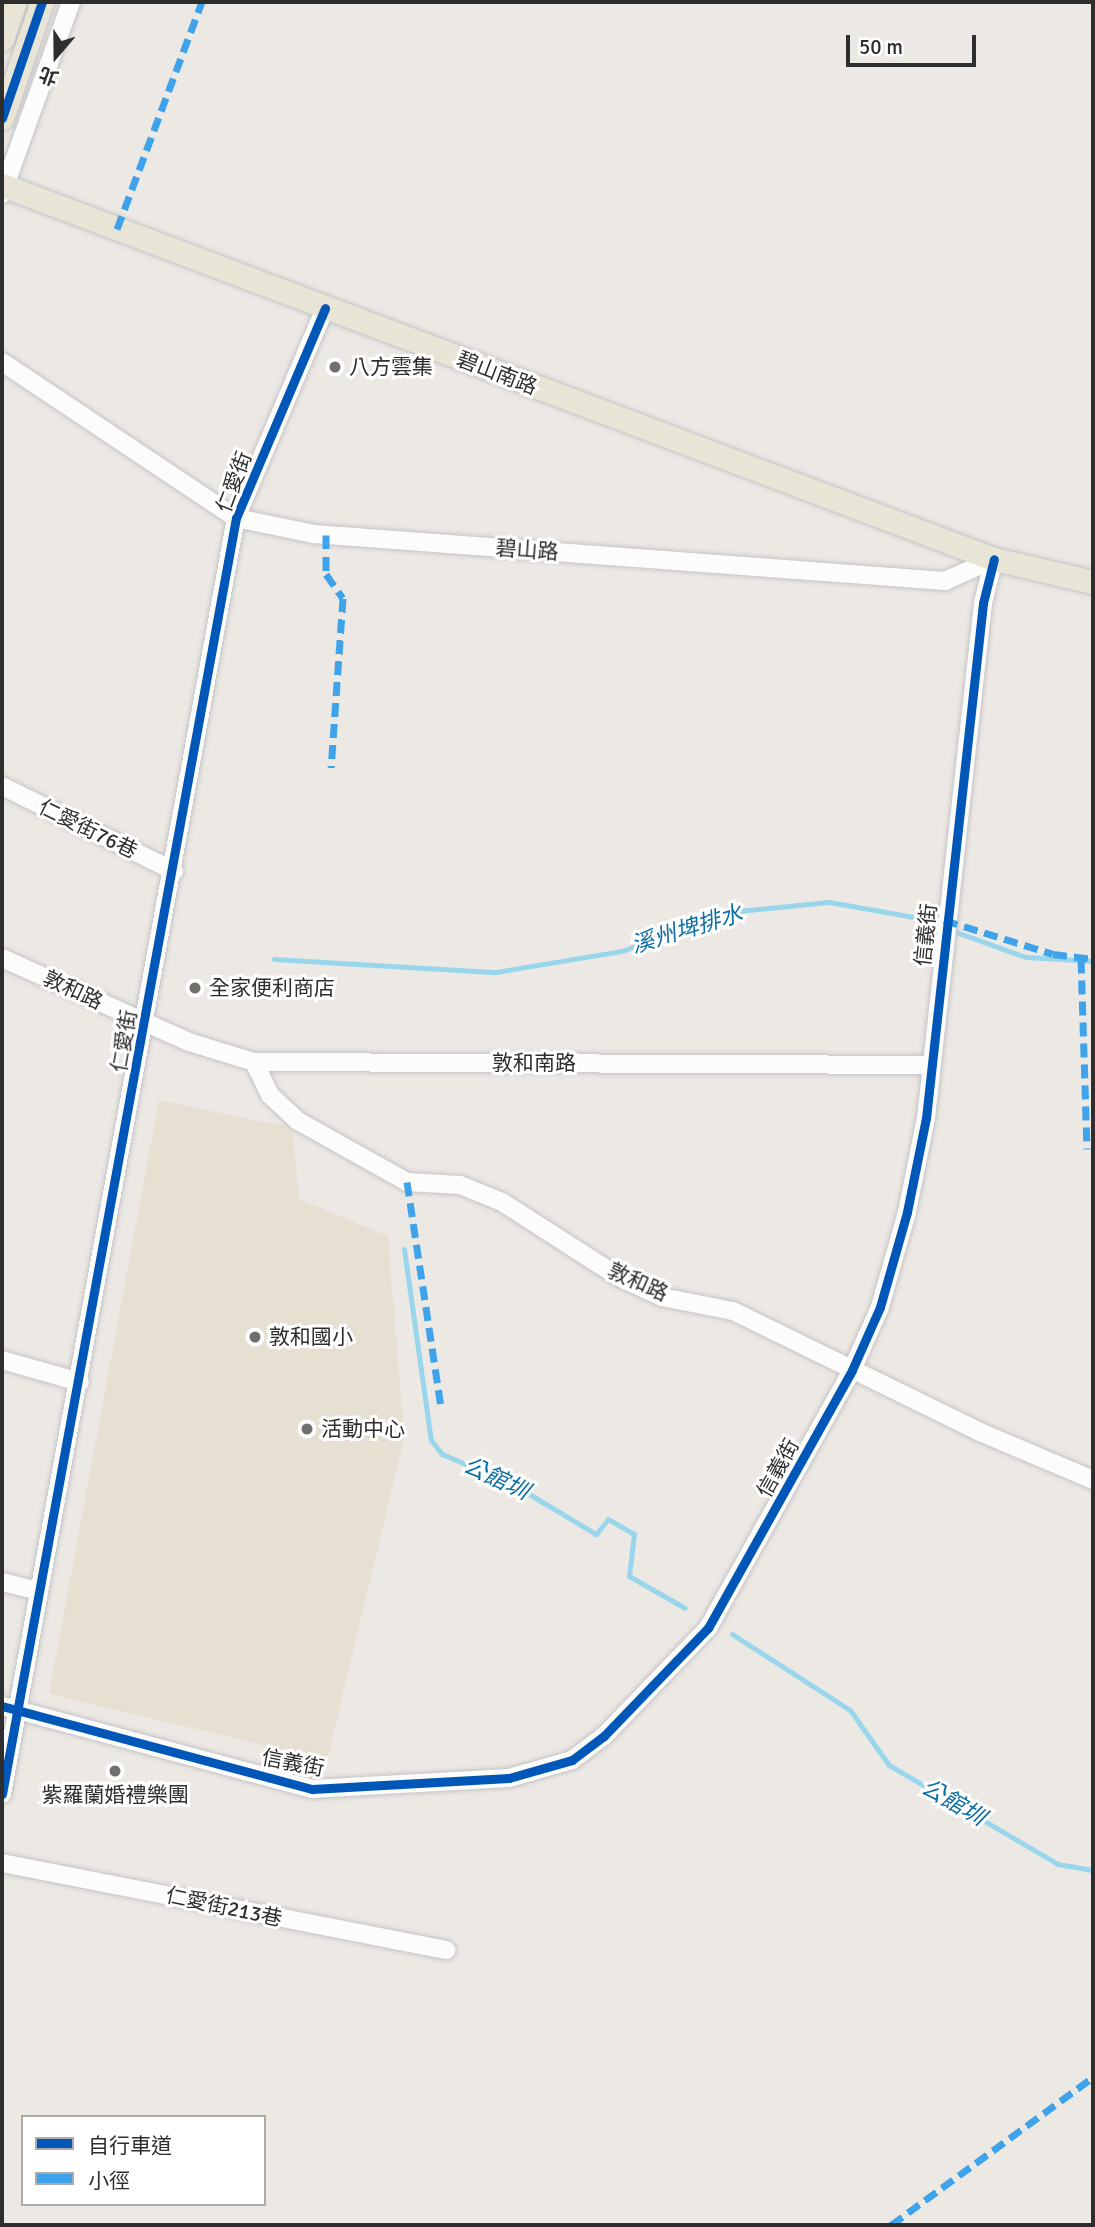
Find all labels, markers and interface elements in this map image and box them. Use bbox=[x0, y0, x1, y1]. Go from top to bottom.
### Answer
north arrow bbox=[21, 21, 91, 91]
scale bar bbox=[850, 21, 979, 65]
text: 50 m bbox=[859, 34, 903, 60]
text: 北 bbox=[36, 61, 62, 90]
street label: 碧山南路 bbox=[453, 346, 541, 400]
place label: 八方雲集 bbox=[349, 354, 433, 380]
marker: 八方雲集 bbox=[327, 359, 343, 375]
street label: 仁愛街 bbox=[211, 448, 257, 516]
street label: 碧山路 bbox=[495, 535, 559, 565]
street label: 仁愛街76巷 bbox=[35, 794, 141, 864]
water label: 溪州埤排水 bbox=[628, 900, 746, 960]
street label: 信義街 bbox=[910, 902, 942, 968]
street label: 敦和路 bbox=[39, 965, 107, 1015]
place label: 全家便利商店 bbox=[209, 975, 335, 1001]
marker: 全家便利商店 bbox=[187, 980, 203, 996]
street label: 仁愛街 bbox=[106, 1008, 142, 1074]
street label: 敦和南路 bbox=[492, 1050, 576, 1076]
street label: 敦和路 bbox=[604, 1258, 672, 1306]
place label: 敦和國小 bbox=[269, 1324, 353, 1350]
marker: 敦和國小 bbox=[247, 1329, 263, 1345]
place label: 活動中心 bbox=[321, 1416, 405, 1442]
marker: 活動中心 bbox=[299, 1421, 315, 1437]
street label: 信義街 bbox=[752, 1434, 804, 1502]
water label: 公館圳 bbox=[459, 1452, 533, 1506]
street label: 信義街 bbox=[260, 1745, 326, 1781]
marker: 紫羅蘭婚禮樂團 bbox=[107, 1763, 123, 1779]
water label: 公館圳 bbox=[916, 1774, 990, 1832]
place label: 紫羅蘭婚禮樂團 bbox=[42, 1782, 188, 1808]
street label: 仁愛街213巷 bbox=[164, 1882, 284, 1932]
legend bbox=[21, 2115, 266, 2206]
text: 自行車道 bbox=[88, 2133, 172, 2159]
text: 小徑 bbox=[88, 2168, 130, 2194]

